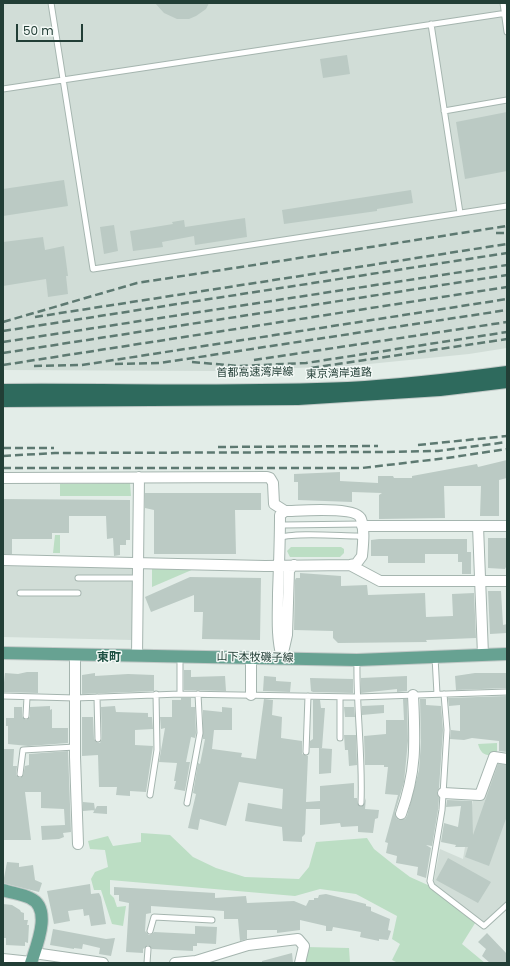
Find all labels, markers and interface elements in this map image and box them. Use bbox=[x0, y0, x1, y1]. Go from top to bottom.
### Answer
scale bar bbox=[18, 16, 85, 42]
text: 50 m bbox=[23, 22, 54, 39]
street label: 首都高速湾岸線 bbox=[216, 366, 294, 380]
street label: 東京湾岸道路 bbox=[306, 366, 372, 382]
district label: 東町 bbox=[97, 651, 121, 665]
street label: 山下本牧磯子線 bbox=[216, 651, 294, 665]

